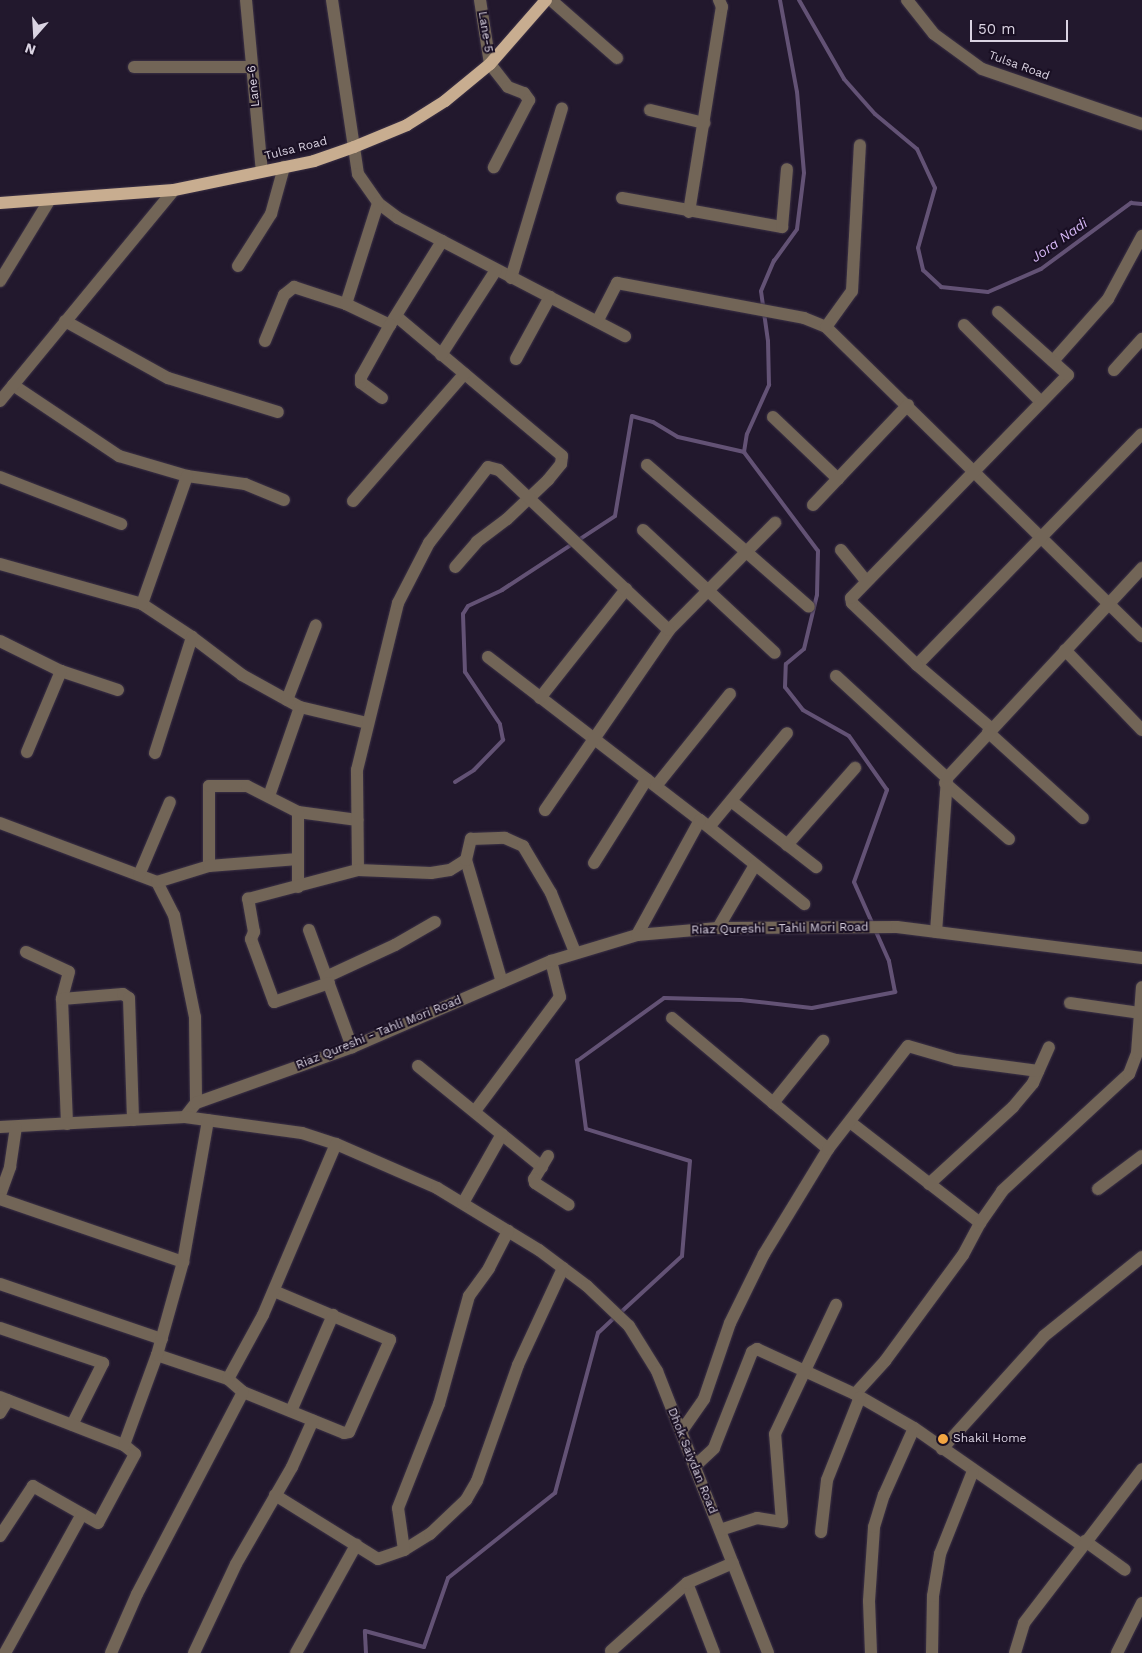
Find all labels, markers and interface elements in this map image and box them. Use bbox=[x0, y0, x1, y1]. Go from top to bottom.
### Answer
north arrow bbox=[10, 10, 60, 60]
street label: Lane-5 bbox=[475, 10, 495, 54]
scale bar bbox=[972, 10, 1070, 42]
text: 50 m bbox=[978, 20, 1015, 38]
text: N bbox=[23, 40, 38, 58]
street label: Tulsa Road bbox=[986, 48, 1052, 84]
street label: Lane-6 bbox=[245, 64, 263, 108]
street label: Tulsa Road bbox=[263, 134, 329, 164]
water label: Jora Nadi bbox=[1027, 214, 1091, 266]
street label: Riaz Qureshi - Tahli Mori Road bbox=[691, 920, 869, 938]
street label: Riaz Qureshi - Tahli Mori Road bbox=[294, 993, 464, 1073]
street label: Dhok Saiydan Road bbox=[664, 1406, 720, 1516]
place label: Shakil Home bbox=[953, 1432, 1027, 1446]
marker: Shakil Home bbox=[937, 1433, 949, 1445]

